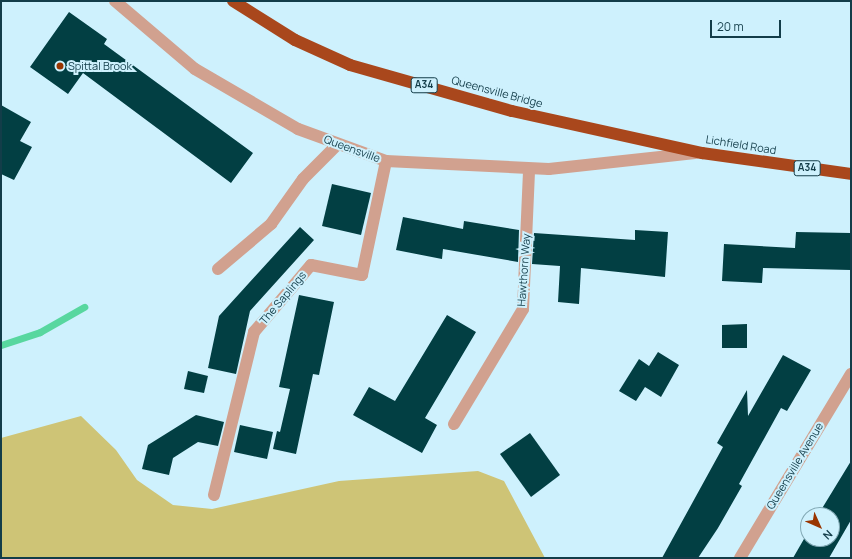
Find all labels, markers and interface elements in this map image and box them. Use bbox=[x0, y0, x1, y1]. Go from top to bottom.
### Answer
scale bar bbox=[712, 12, 783, 38]
text: 20 m bbox=[717, 18, 744, 35]
place label: Spittal Brook bbox=[68, 59, 132, 73]
marker: Spittal Brook bbox=[55, 61, 65, 71]
street label: Queensville Bridge bbox=[450, 73, 544, 111]
road number: A34 bbox=[410, 77, 438, 93]
street label: Queensville bbox=[322, 133, 382, 165]
street label: Lichfield Road bbox=[705, 133, 777, 157]
road number: A34 bbox=[793, 160, 821, 176]
street label: Hawthorn Way bbox=[515, 233, 533, 307]
street label: The Saplings bbox=[257, 269, 309, 327]
street label: Queensville Avenue bbox=[764, 420, 826, 512]
north arrow bbox=[800, 507, 840, 547]
text: N bbox=[820, 527, 836, 543]

